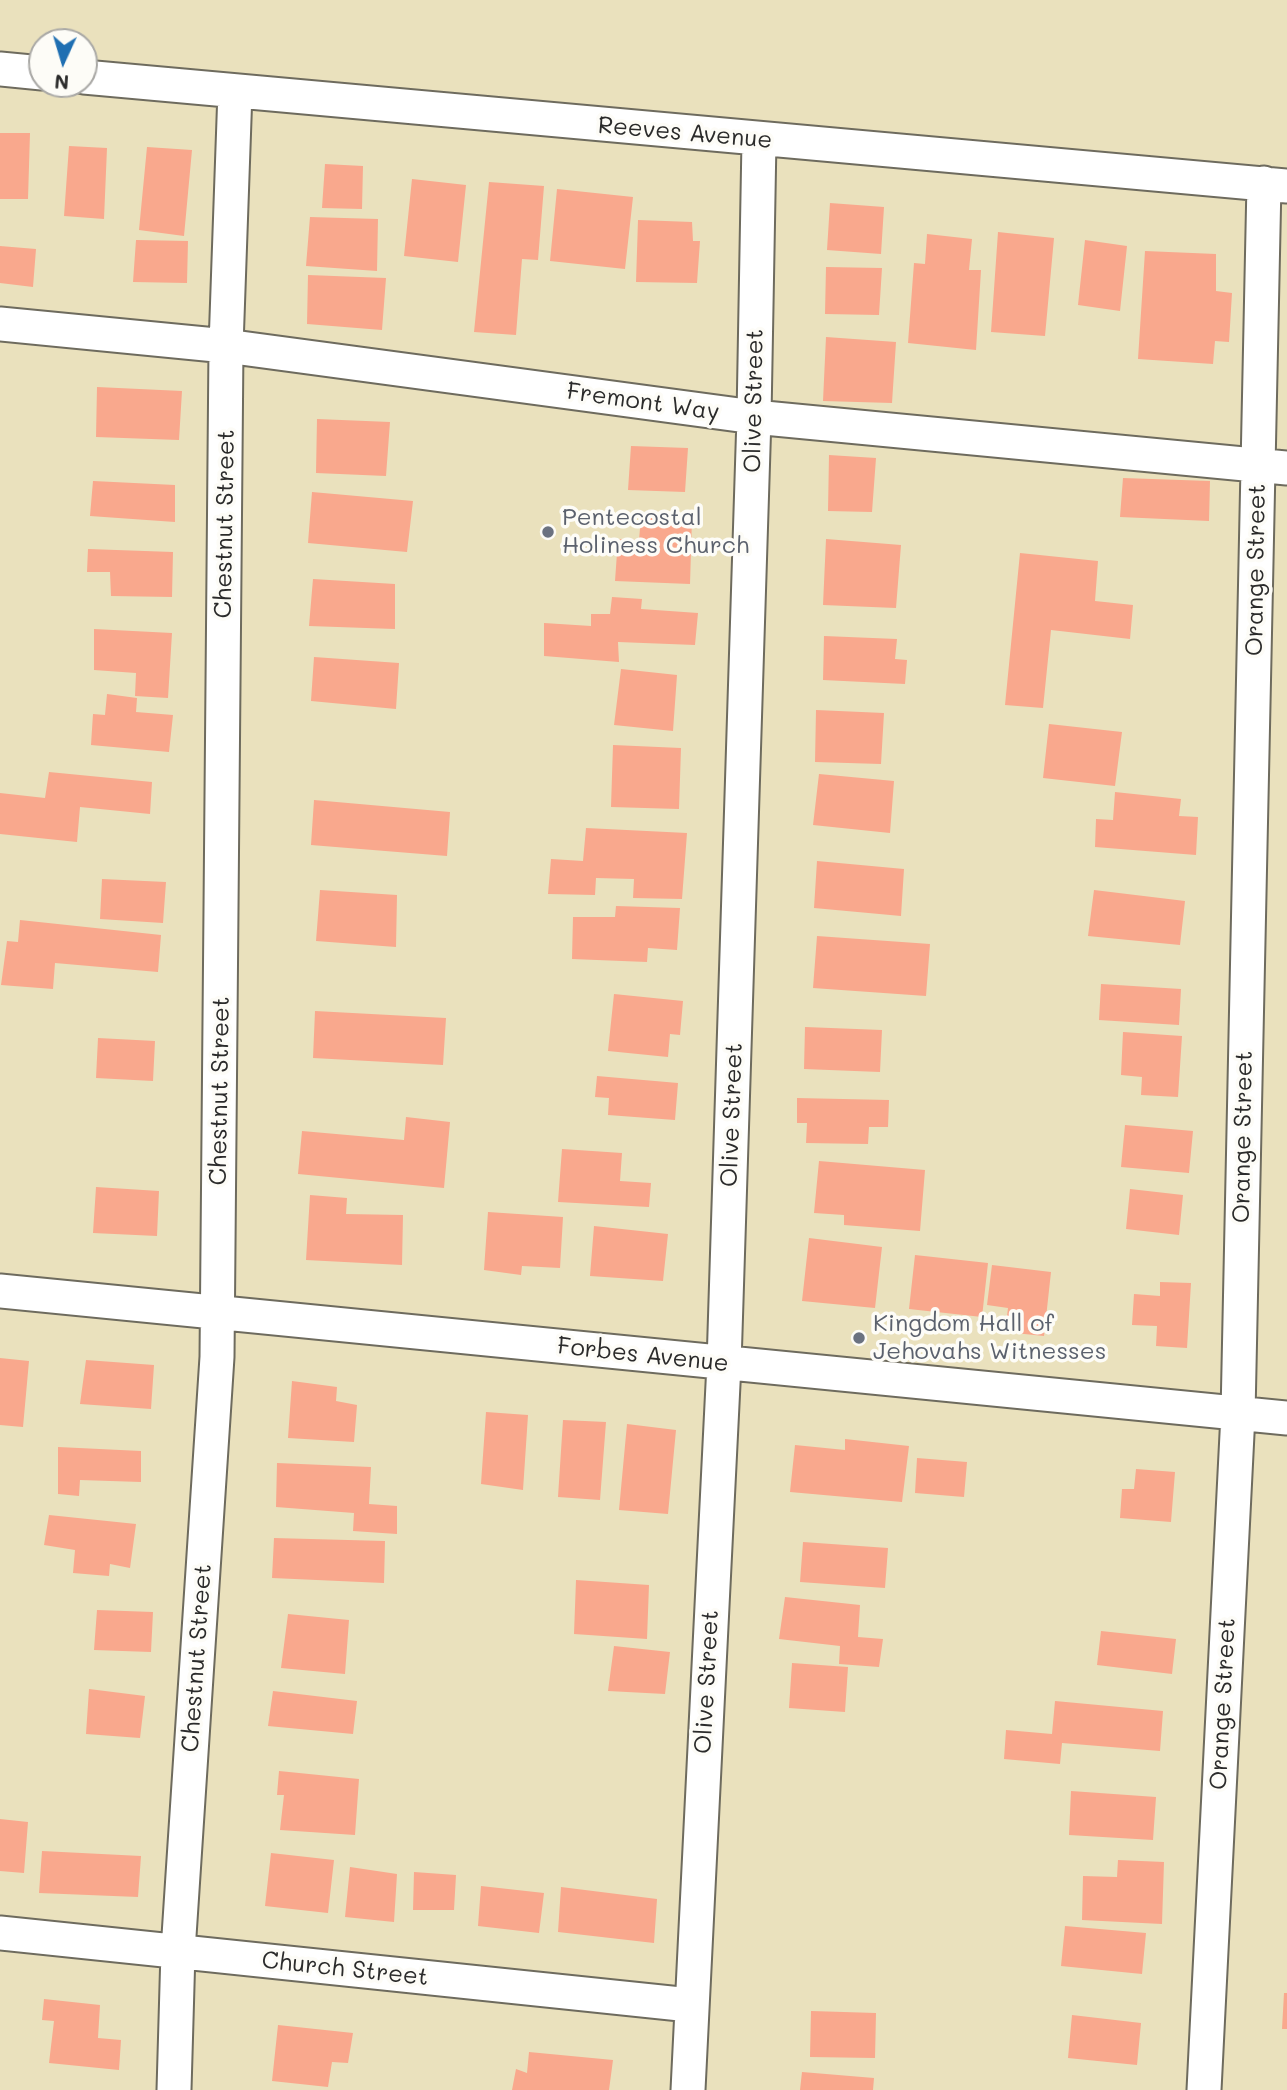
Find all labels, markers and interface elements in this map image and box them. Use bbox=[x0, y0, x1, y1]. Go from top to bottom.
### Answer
north arrow bbox=[28, 28, 98, 98]
text: N bbox=[54, 69, 70, 95]
street label: Reeves Avenue bbox=[597, 111, 773, 155]
street label: Olive Street bbox=[738, 329, 770, 473]
street label: Fremont Way bbox=[565, 377, 721, 427]
street label: Chestnut Street bbox=[209, 429, 241, 619]
street label: Orange Street bbox=[1240, 484, 1272, 656]
place label: Pentecostal Holiness Church bbox=[562, 504, 749, 560]
marker: Pentecostal Holiness Church bbox=[540, 524, 556, 540]
street label: Chestnut Street bbox=[204, 996, 236, 1186]
street label: Olive Street bbox=[715, 1043, 749, 1187]
street label: Orange Street bbox=[1227, 1051, 1259, 1223]
place label: Kingdom Hall of Jehovahs Witnesses bbox=[873, 1310, 1106, 1366]
marker: Kingdom Hall of Jehovahs Witnesses bbox=[851, 1330, 867, 1346]
street label: Forbes Avenue bbox=[556, 1332, 730, 1378]
street label: Chestnut Street bbox=[176, 1563, 218, 1753]
street label: Olive Street bbox=[689, 1609, 725, 1755]
street label: Orange Street bbox=[1204, 1617, 1242, 1791]
street label: Church Street bbox=[260, 1946, 430, 1992]

